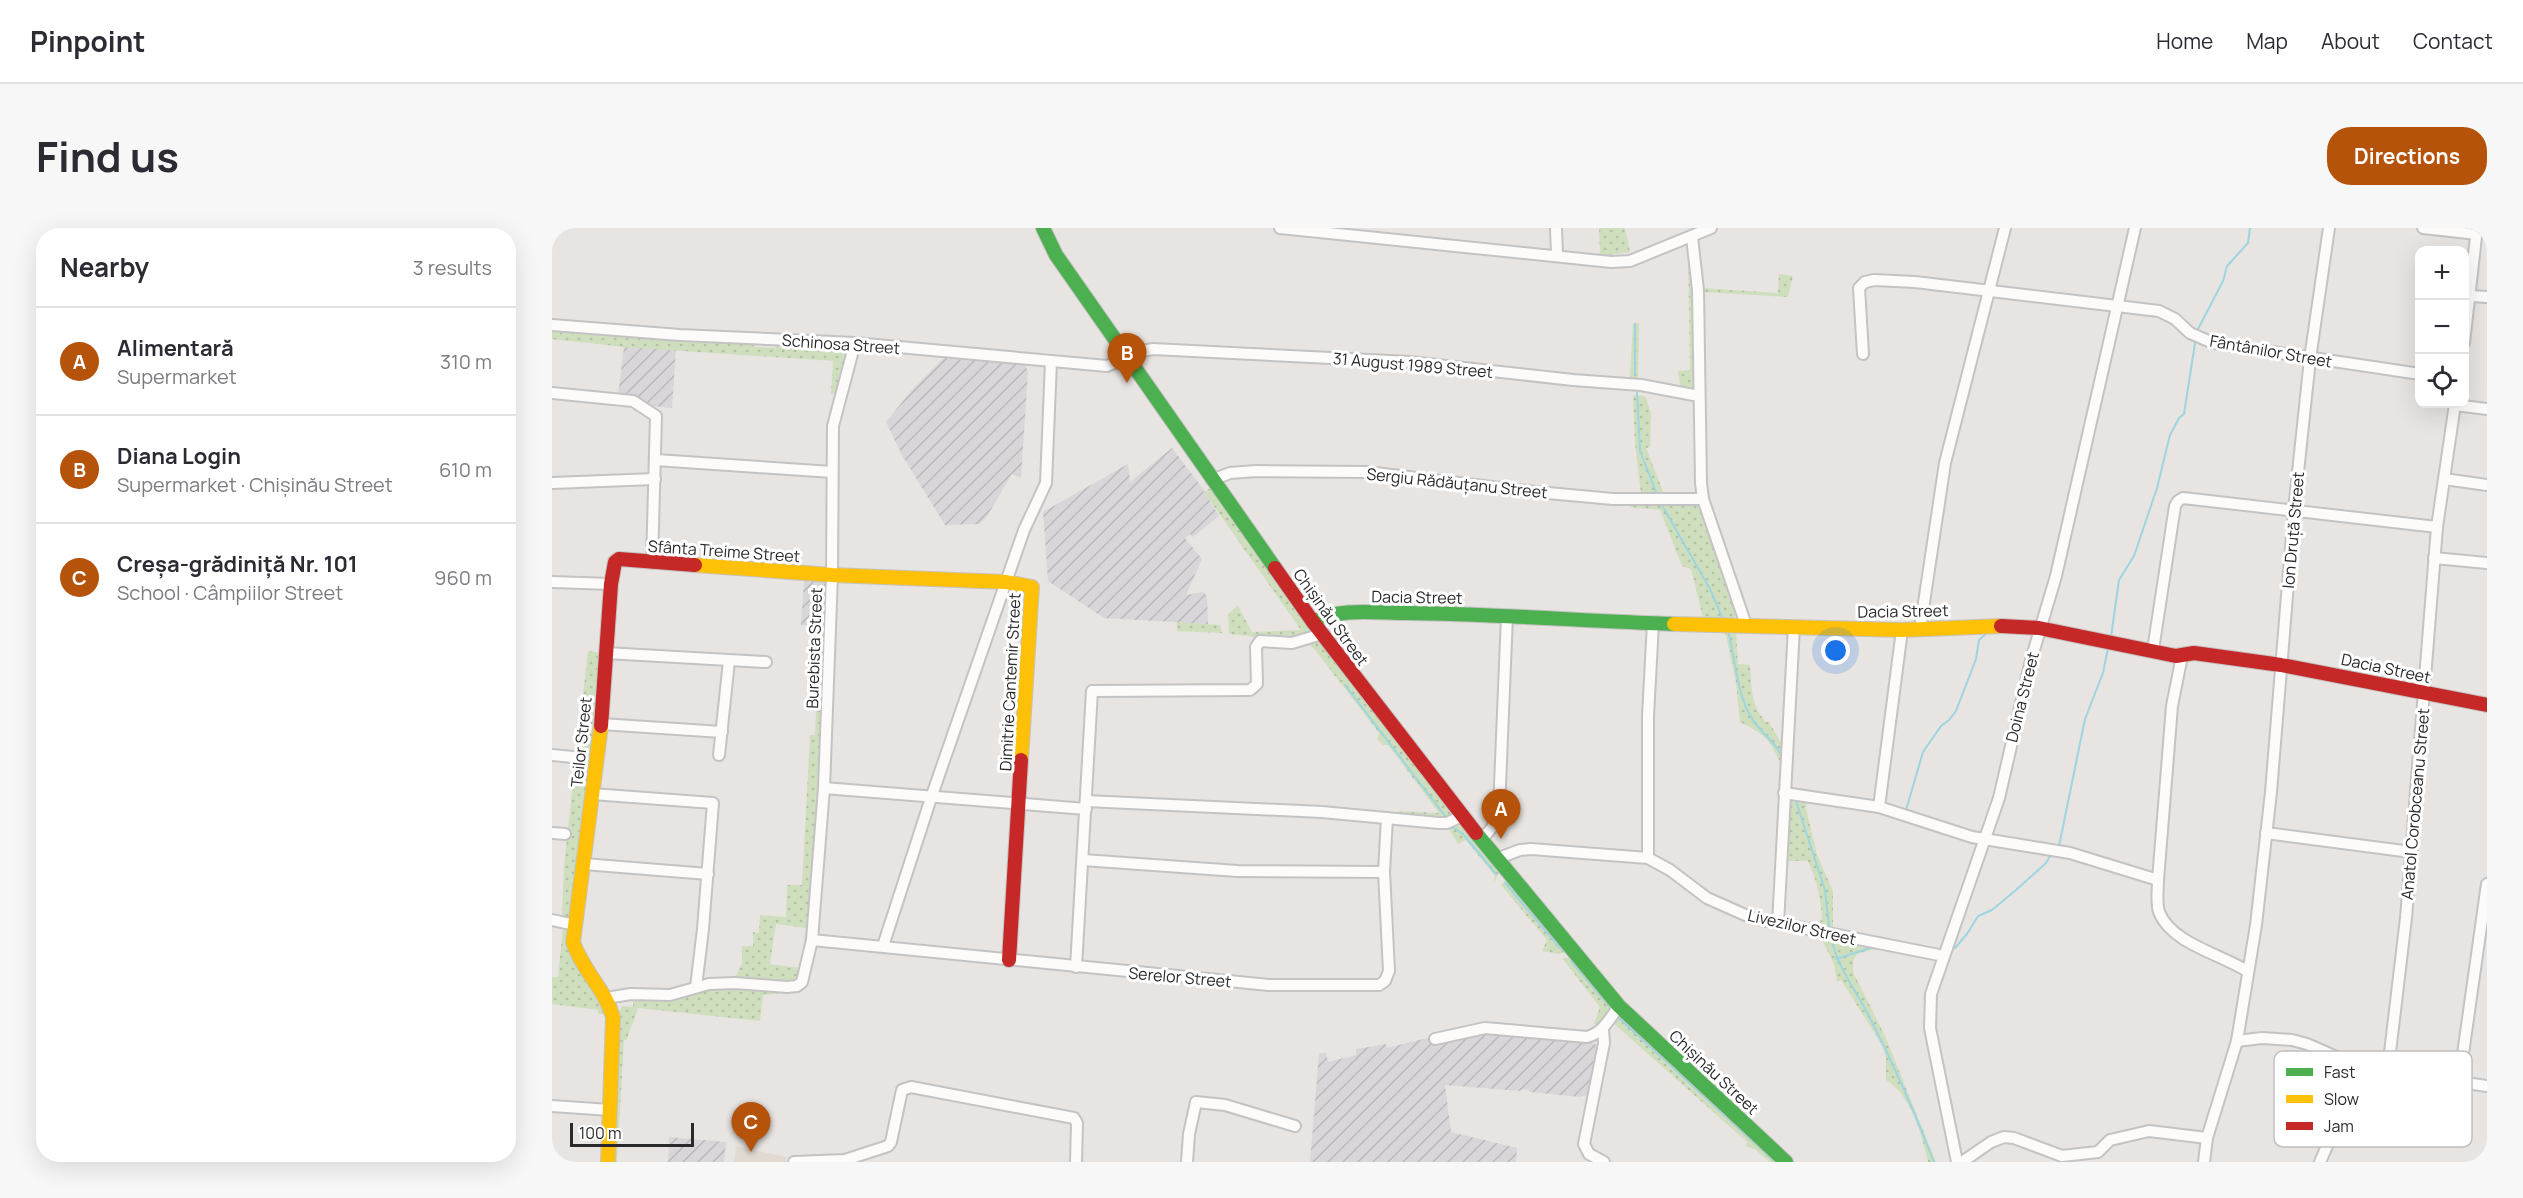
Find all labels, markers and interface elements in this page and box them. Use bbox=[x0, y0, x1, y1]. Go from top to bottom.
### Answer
text: Pinpoint bbox=[30, 22, 145, 60]
text: Home bbox=[2156, 27, 2213, 55]
text: Map bbox=[2246, 27, 2288, 55]
text: About bbox=[2321, 27, 2380, 55]
text: Contact bbox=[2413, 27, 2493, 55]
text: Find us bbox=[36, 127, 179, 185]
button: Directions bbox=[2327, 127, 2487, 185]
map controls bbox=[2415, 246, 2469, 408]
button: + bbox=[2415, 246, 2469, 300]
text: Nearby bbox=[60, 249, 149, 285]
text: 3 results bbox=[413, 254, 492, 281]
button: − bbox=[2415, 300, 2469, 354]
street label: Schinosa Street bbox=[781, 329, 901, 359]
street label: Fântânilor Street bbox=[2208, 329, 2334, 373]
text: Alimentară bbox=[117, 333, 234, 363]
pin: B bbox=[1108, 334, 1146, 383]
street label: 31 August 1989 Street bbox=[1332, 347, 1494, 383]
text: A bbox=[73, 348, 86, 375]
text: 310 m bbox=[440, 348, 492, 375]
button: locate bbox=[2415, 354, 2469, 408]
text: Supermarket bbox=[117, 363, 237, 390]
text: Diana Login bbox=[117, 441, 241, 471]
text: B bbox=[73, 456, 86, 483]
text: 610 m bbox=[439, 456, 492, 483]
street label: Sergiu Rădăuțanu Street bbox=[1365, 463, 1549, 503]
text: Supermarket · Chișinău Street bbox=[117, 471, 393, 498]
street label: Ion Druță Street bbox=[2277, 471, 2309, 589]
street label: Sfânta Treime Street bbox=[647, 535, 801, 567]
text: Creșa-grădiniță Nr. 101 bbox=[117, 549, 358, 579]
text: C bbox=[72, 564, 87, 591]
text: 960 m bbox=[434, 564, 492, 591]
street label: Chișinău Street bbox=[1288, 564, 1374, 670]
text: School · Câmpiilor Street bbox=[117, 579, 343, 606]
street label: Dacia Street bbox=[1371, 585, 1463, 609]
street label: Burebista Street bbox=[801, 587, 827, 709]
street label: Dimitrie Cantemir Street bbox=[994, 592, 1026, 772]
street label: Dacia Street bbox=[1857, 599, 1949, 623]
your location bbox=[1821, 636, 1850, 665]
street label: Dacia Street bbox=[2339, 648, 2433, 688]
street label: Doina Street bbox=[2000, 649, 2044, 745]
street label: Teilor Street bbox=[565, 696, 597, 788]
street label: Anatol Corobceanu Street bbox=[2396, 707, 2434, 901]
pin: A bbox=[1482, 790, 1520, 839]
street label: Livezilor Street bbox=[1746, 904, 1858, 950]
street label: Serelor Street bbox=[1128, 962, 1232, 992]
street label: Chișinău Street bbox=[1664, 1025, 1764, 1119]
legend bbox=[2274, 1051, 2472, 1147]
text: Fast bbox=[2324, 1061, 2355, 1083]
text: Slow bbox=[2324, 1088, 2359, 1110]
pin: C bbox=[732, 1102, 770, 1152]
text: Jam bbox=[2324, 1115, 2354, 1137]
scale bar bbox=[570, 1120, 694, 1148]
text: 100 m bbox=[579, 1122, 622, 1144]

